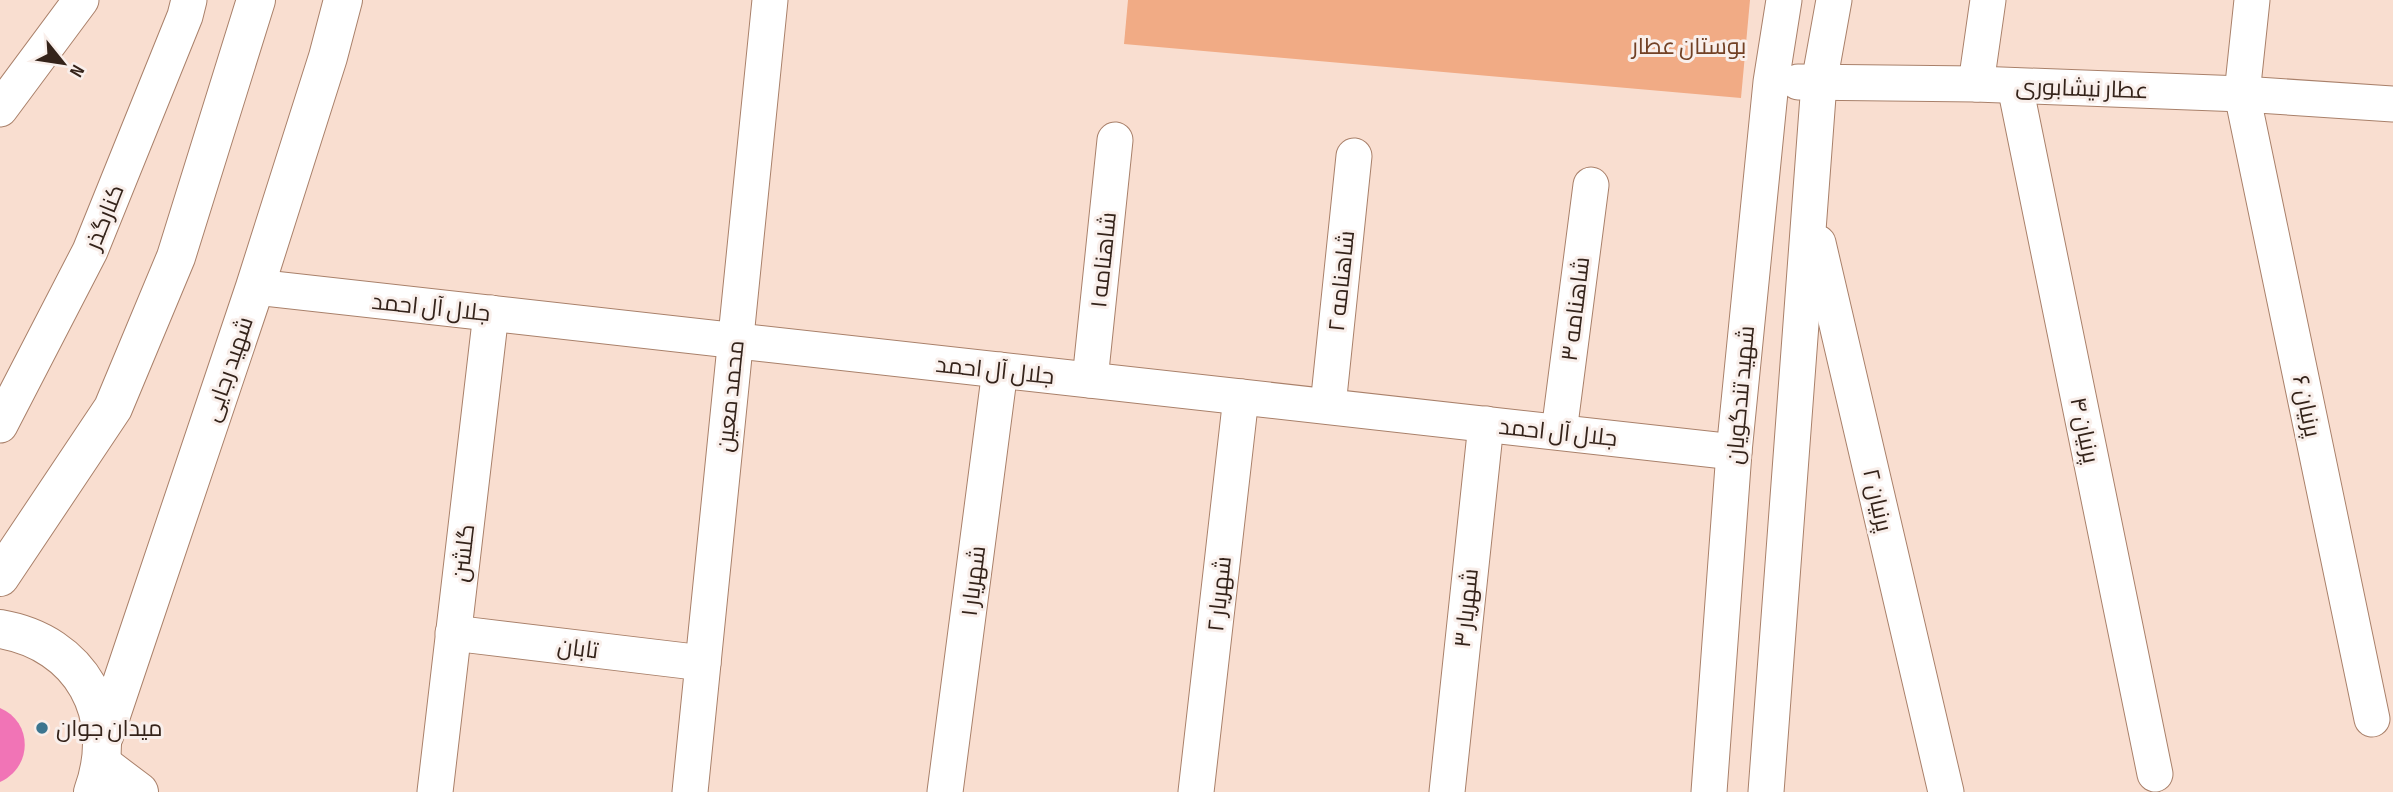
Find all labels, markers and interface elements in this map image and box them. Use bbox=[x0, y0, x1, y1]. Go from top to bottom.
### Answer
north arrow bbox=[28, 28, 98, 98]
park label: بوستان عطار bbox=[1630, 33, 1746, 61]
text: N bbox=[64, 61, 89, 81]
street label: عطار نیشابوری bbox=[2015, 73, 2149, 105]
street label: کنارگذر bbox=[78, 181, 131, 256]
street label: شاهنامه ۱ bbox=[1085, 211, 1123, 310]
street label: شاهنامه ۲ bbox=[1323, 229, 1361, 333]
street label: شاهنامه ۳ bbox=[1556, 255, 1596, 363]
street label: جلال آل احمد bbox=[370, 288, 492, 328]
street label: شهید رجایی bbox=[198, 313, 260, 425]
street label: شهید تندگویان bbox=[1721, 325, 1761, 466]
street label: محمد معین bbox=[711, 339, 751, 453]
street label: جلال آل احمد bbox=[934, 351, 1056, 391]
street label: پرنیان ۶ bbox=[2286, 373, 2326, 440]
street label: پرنیان ۴ bbox=[2063, 395, 2105, 466]
street label: جلال آل احمد bbox=[1497, 413, 1619, 453]
street label: پرنیان ۲ bbox=[1856, 466, 1898, 534]
street label: گلشن bbox=[447, 523, 481, 584]
street label: شهریار ۱ bbox=[956, 544, 992, 618]
street label: شهریار ۲ bbox=[1202, 555, 1238, 633]
street label: شهریار ۳ bbox=[1449, 567, 1485, 649]
street label: تابان bbox=[556, 633, 600, 665]
place label: میدان جوان bbox=[56, 715, 163, 743]
marker: میدان جوان bbox=[34, 720, 50, 736]

